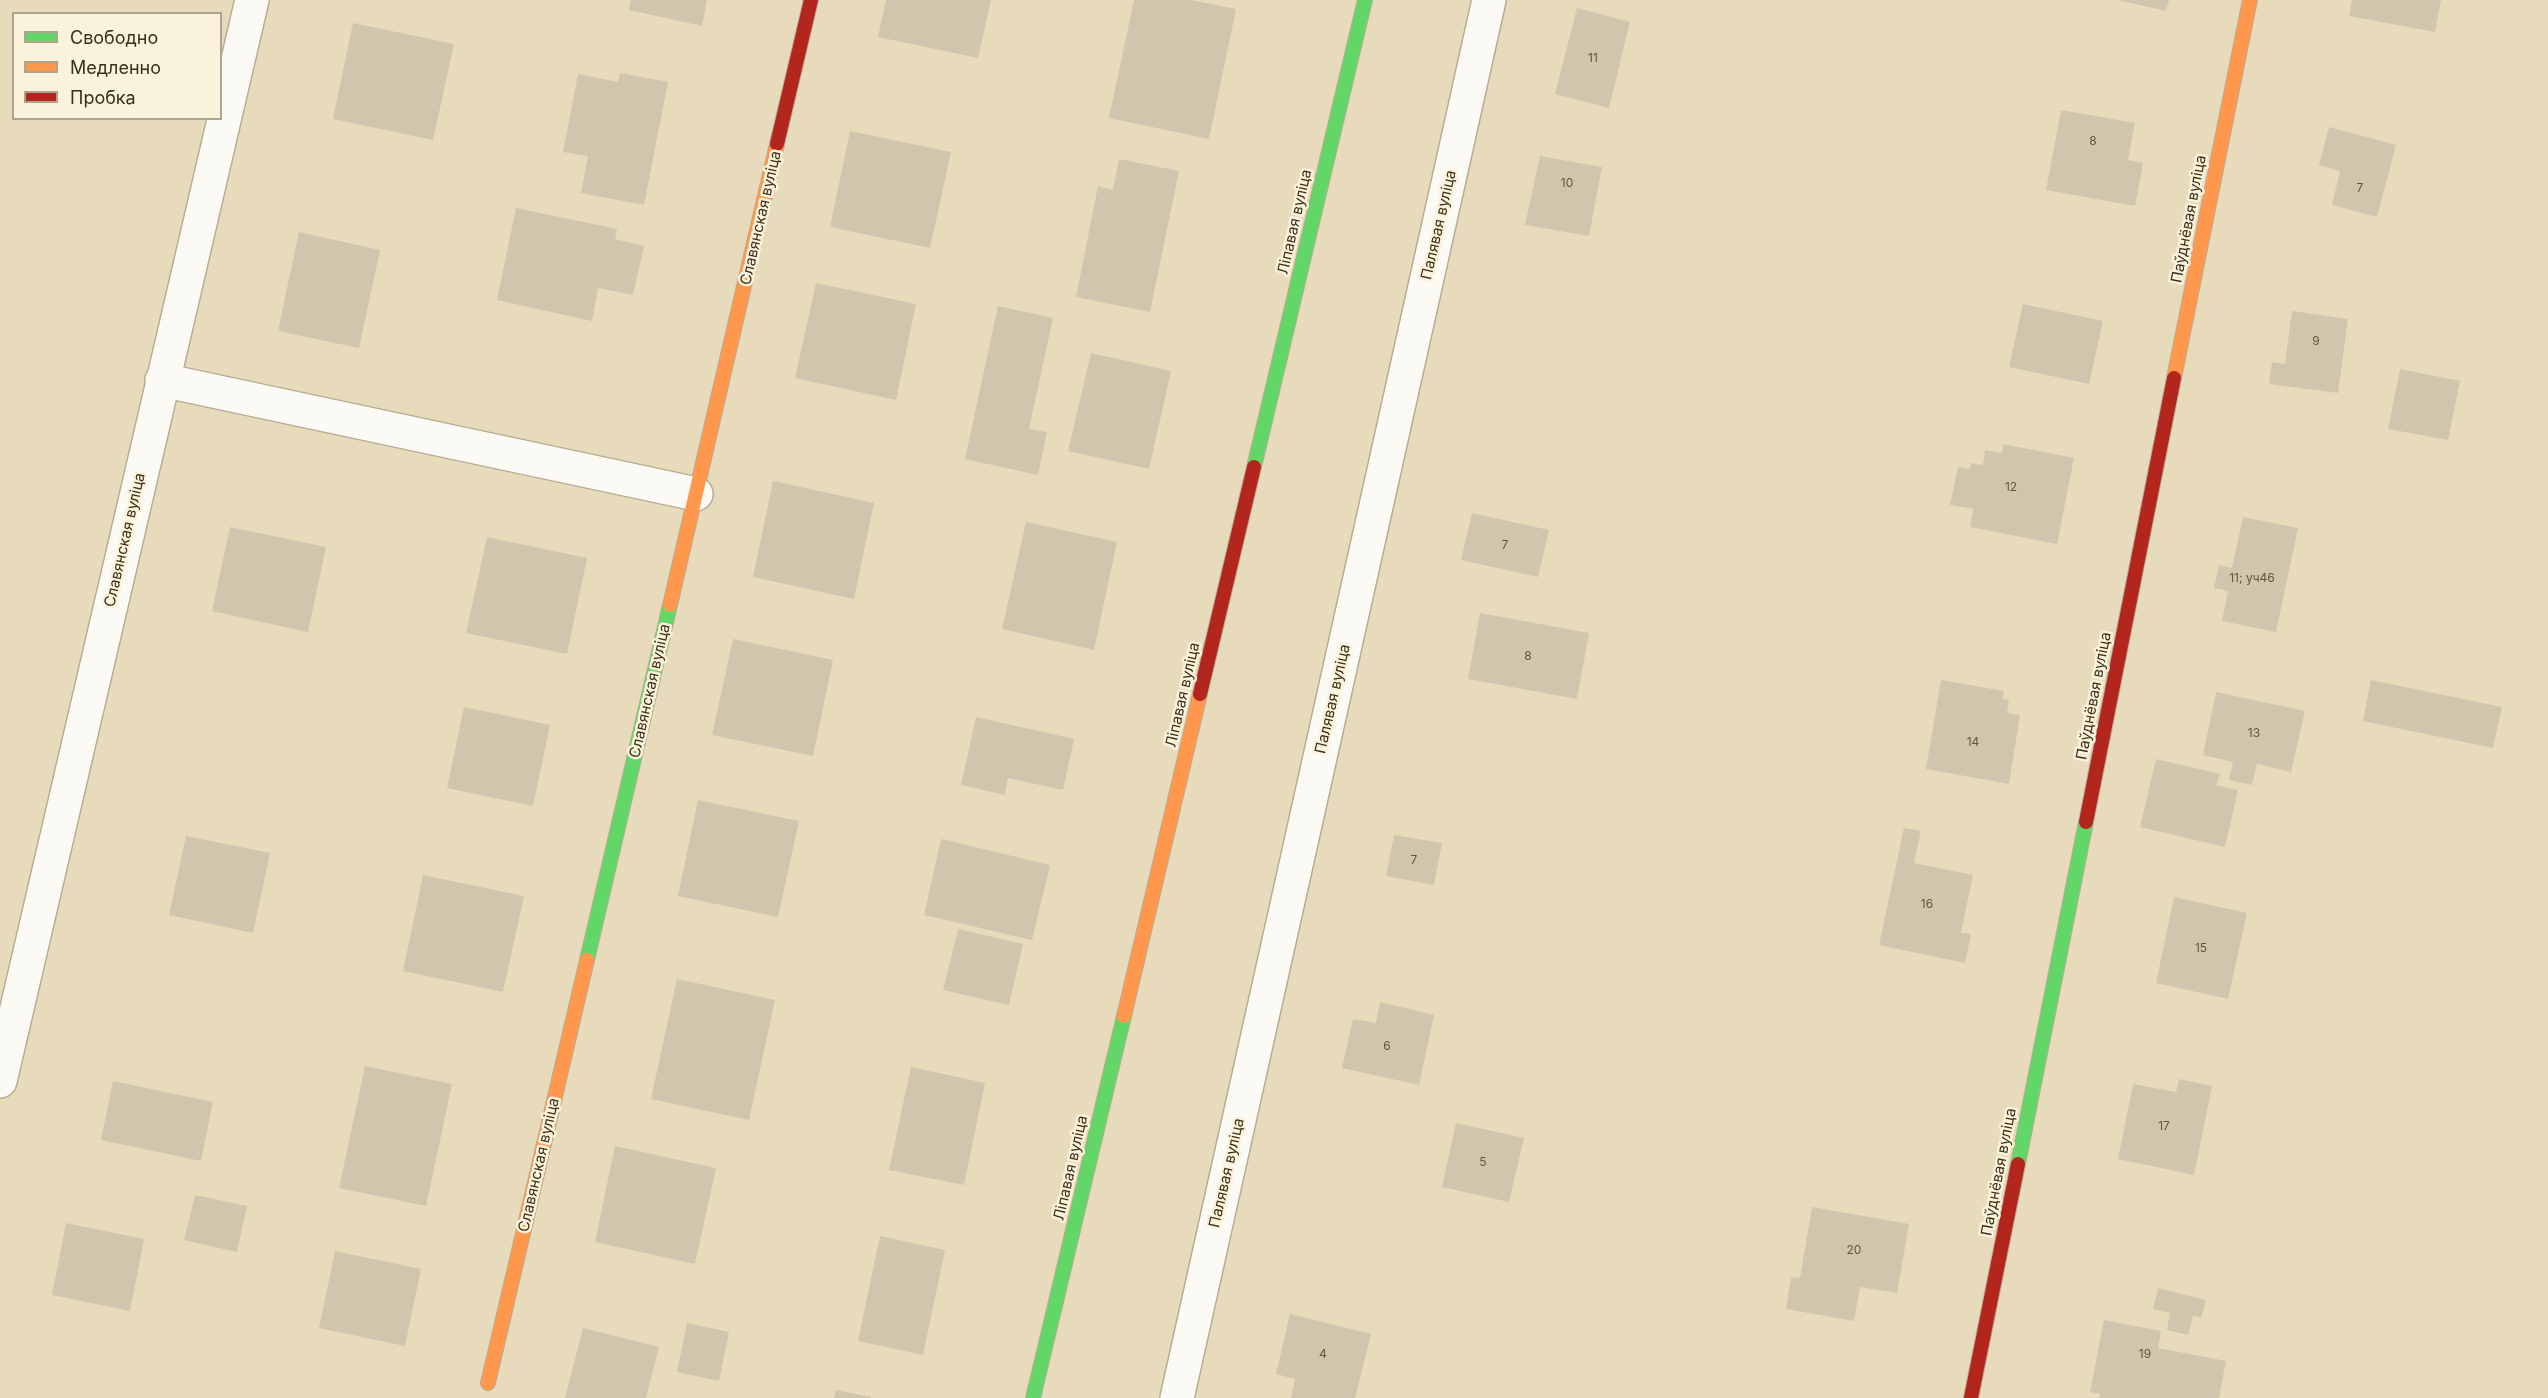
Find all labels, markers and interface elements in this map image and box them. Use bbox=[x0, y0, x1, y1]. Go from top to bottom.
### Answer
legend bbox=[12, 12, 222, 120]
text: Свободно bbox=[70, 27, 158, 48]
house number: 11 bbox=[1588, 51, 1598, 65]
text: Медленно bbox=[70, 57, 161, 78]
text: Пробка bbox=[70, 87, 136, 108]
house number: 8 bbox=[2089, 134, 2097, 148]
street label: Славянская вуліца bbox=[737, 149, 785, 287]
street label: Паўднёвая вуліца bbox=[2168, 154, 2210, 284]
street label: Ліпавая вуліца bbox=[1274, 168, 1316, 276]
street label: Палявая вуліца bbox=[1418, 169, 1460, 281]
house number: 10 bbox=[1561, 176, 1573, 190]
house number: 7 bbox=[2357, 181, 2363, 195]
house number: 9 bbox=[2312, 334, 2320, 348]
street label: Славянская вуліца bbox=[101, 471, 149, 609]
house number: 12 bbox=[2005, 480, 2017, 494]
house number: 7 bbox=[1502, 538, 1508, 552]
house number: 11; уч46 bbox=[2229, 571, 2275, 585]
street label: Славянская вуліца bbox=[626, 622, 674, 760]
street label: Паўднёвая вуліца bbox=[2073, 631, 2115, 761]
street label: Ліпавая вуліца bbox=[1162, 641, 1204, 749]
street label: Палявая вуліца bbox=[1312, 643, 1354, 755]
house number: 8 bbox=[1524, 649, 1532, 663]
house number: 13 bbox=[2248, 726, 2260, 740]
house number: 14 bbox=[1967, 735, 1979, 749]
house number: 7 bbox=[1411, 853, 1417, 867]
house number: 16 bbox=[1921, 897, 1933, 911]
house number: 15 bbox=[2195, 941, 2207, 955]
house number: 6 bbox=[1383, 1039, 1391, 1053]
street label: Славянская вуліца bbox=[515, 1096, 563, 1234]
street label: Паўднёвая вуліца bbox=[1978, 1107, 2020, 1237]
street label: Ліпавая вуліца bbox=[1050, 1114, 1092, 1222]
street label: Палявая вуліца bbox=[1206, 1117, 1248, 1229]
house number: 17 bbox=[2158, 1119, 2170, 1133]
house number: 5 bbox=[1479, 1155, 1487, 1169]
house number: 20 bbox=[1847, 1243, 1861, 1257]
house number: 4 bbox=[1319, 1347, 1327, 1361]
house number: 19 bbox=[2139, 1347, 2151, 1361]

